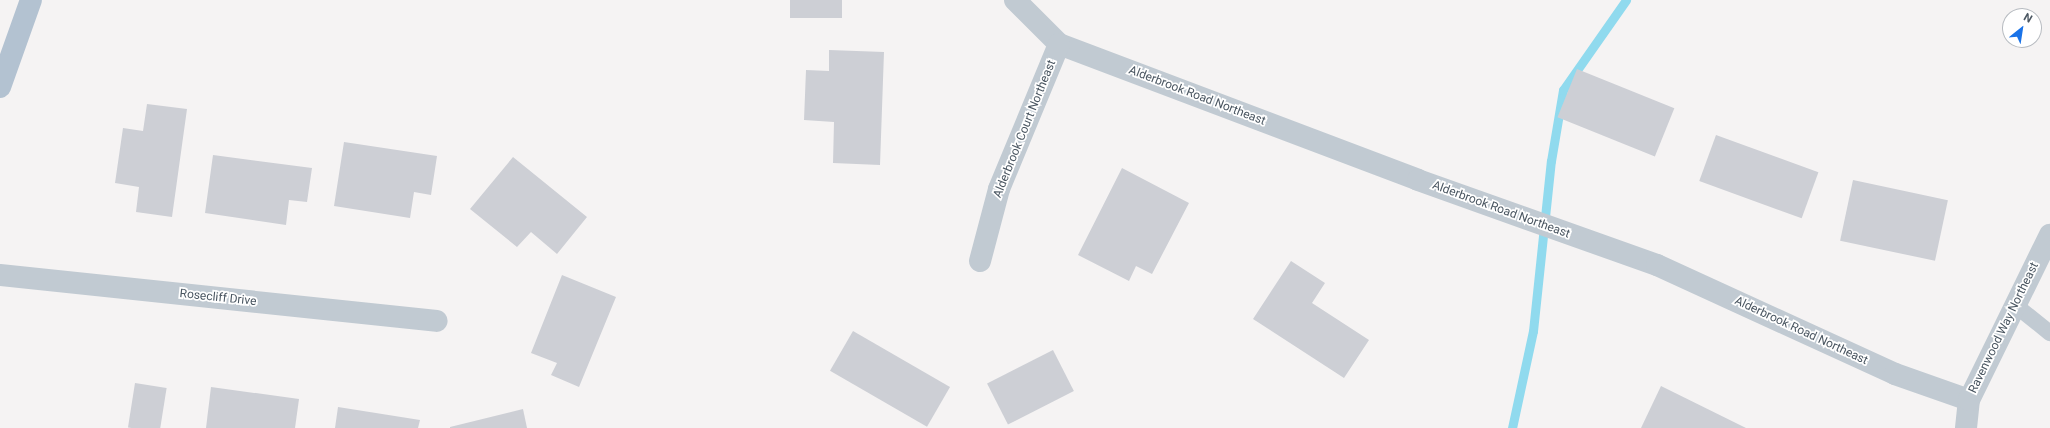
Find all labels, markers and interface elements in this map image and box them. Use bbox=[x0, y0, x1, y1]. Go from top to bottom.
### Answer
north arrow bbox=[2002, 8, 2042, 48]
text: N bbox=[2021, 10, 2034, 26]
street label: Alderbrook Court Northeast bbox=[991, 58, 1059, 200]
street label: Alderbrook Road Northeast bbox=[1127, 63, 1267, 129]
street label: Alderbrook Road Northeast bbox=[1430, 178, 1572, 242]
street label: Ravenwood Way Northeast bbox=[1966, 260, 2042, 396]
street label: Rosecliff Drive bbox=[179, 287, 257, 309]
street label: Alderbrook Road Northeast bbox=[1732, 294, 1870, 368]

